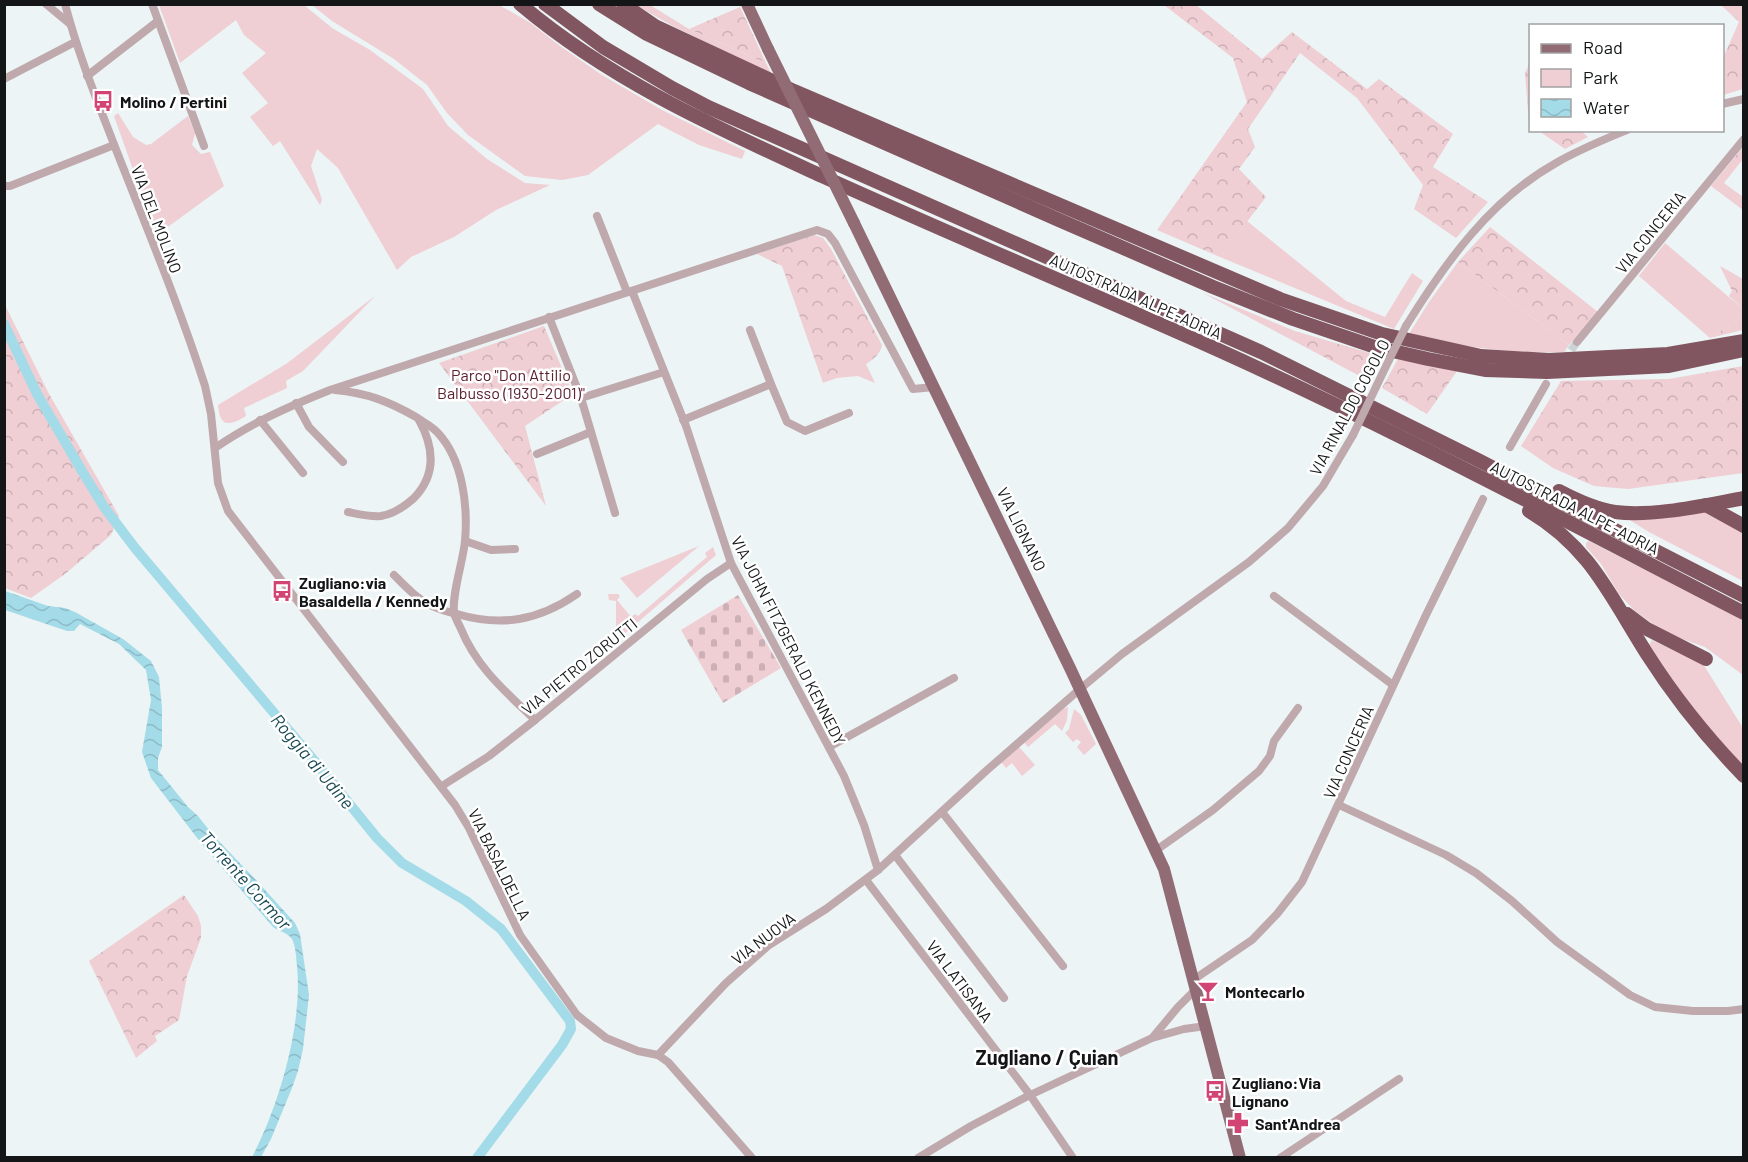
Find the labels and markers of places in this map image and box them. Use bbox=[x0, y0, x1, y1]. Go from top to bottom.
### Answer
bus stop icon: Molino / Pertini bbox=[91, 89, 115, 113]
place label: Molino / Pertini bbox=[120, 92, 227, 111]
place label: Zugliano:via Basaldella / Kennedy bbox=[299, 573, 447, 610]
bus stop icon: Zugliano:via Basaldella / Kennedy bbox=[270, 579, 294, 603]
bar icon: Montecarlo bbox=[1196, 979, 1220, 1003]
place label: Montecarlo bbox=[1225, 982, 1305, 1001]
place label: Zugliano:Via Lignano bbox=[1232, 1073, 1321, 1110]
bus stop icon: Zugliano:Via Lignano bbox=[1203, 1079, 1227, 1103]
pharmacy icon: Sant'Andrea bbox=[1226, 1111, 1250, 1135]
place label: Sant'Andrea bbox=[1255, 1114, 1341, 1133]

